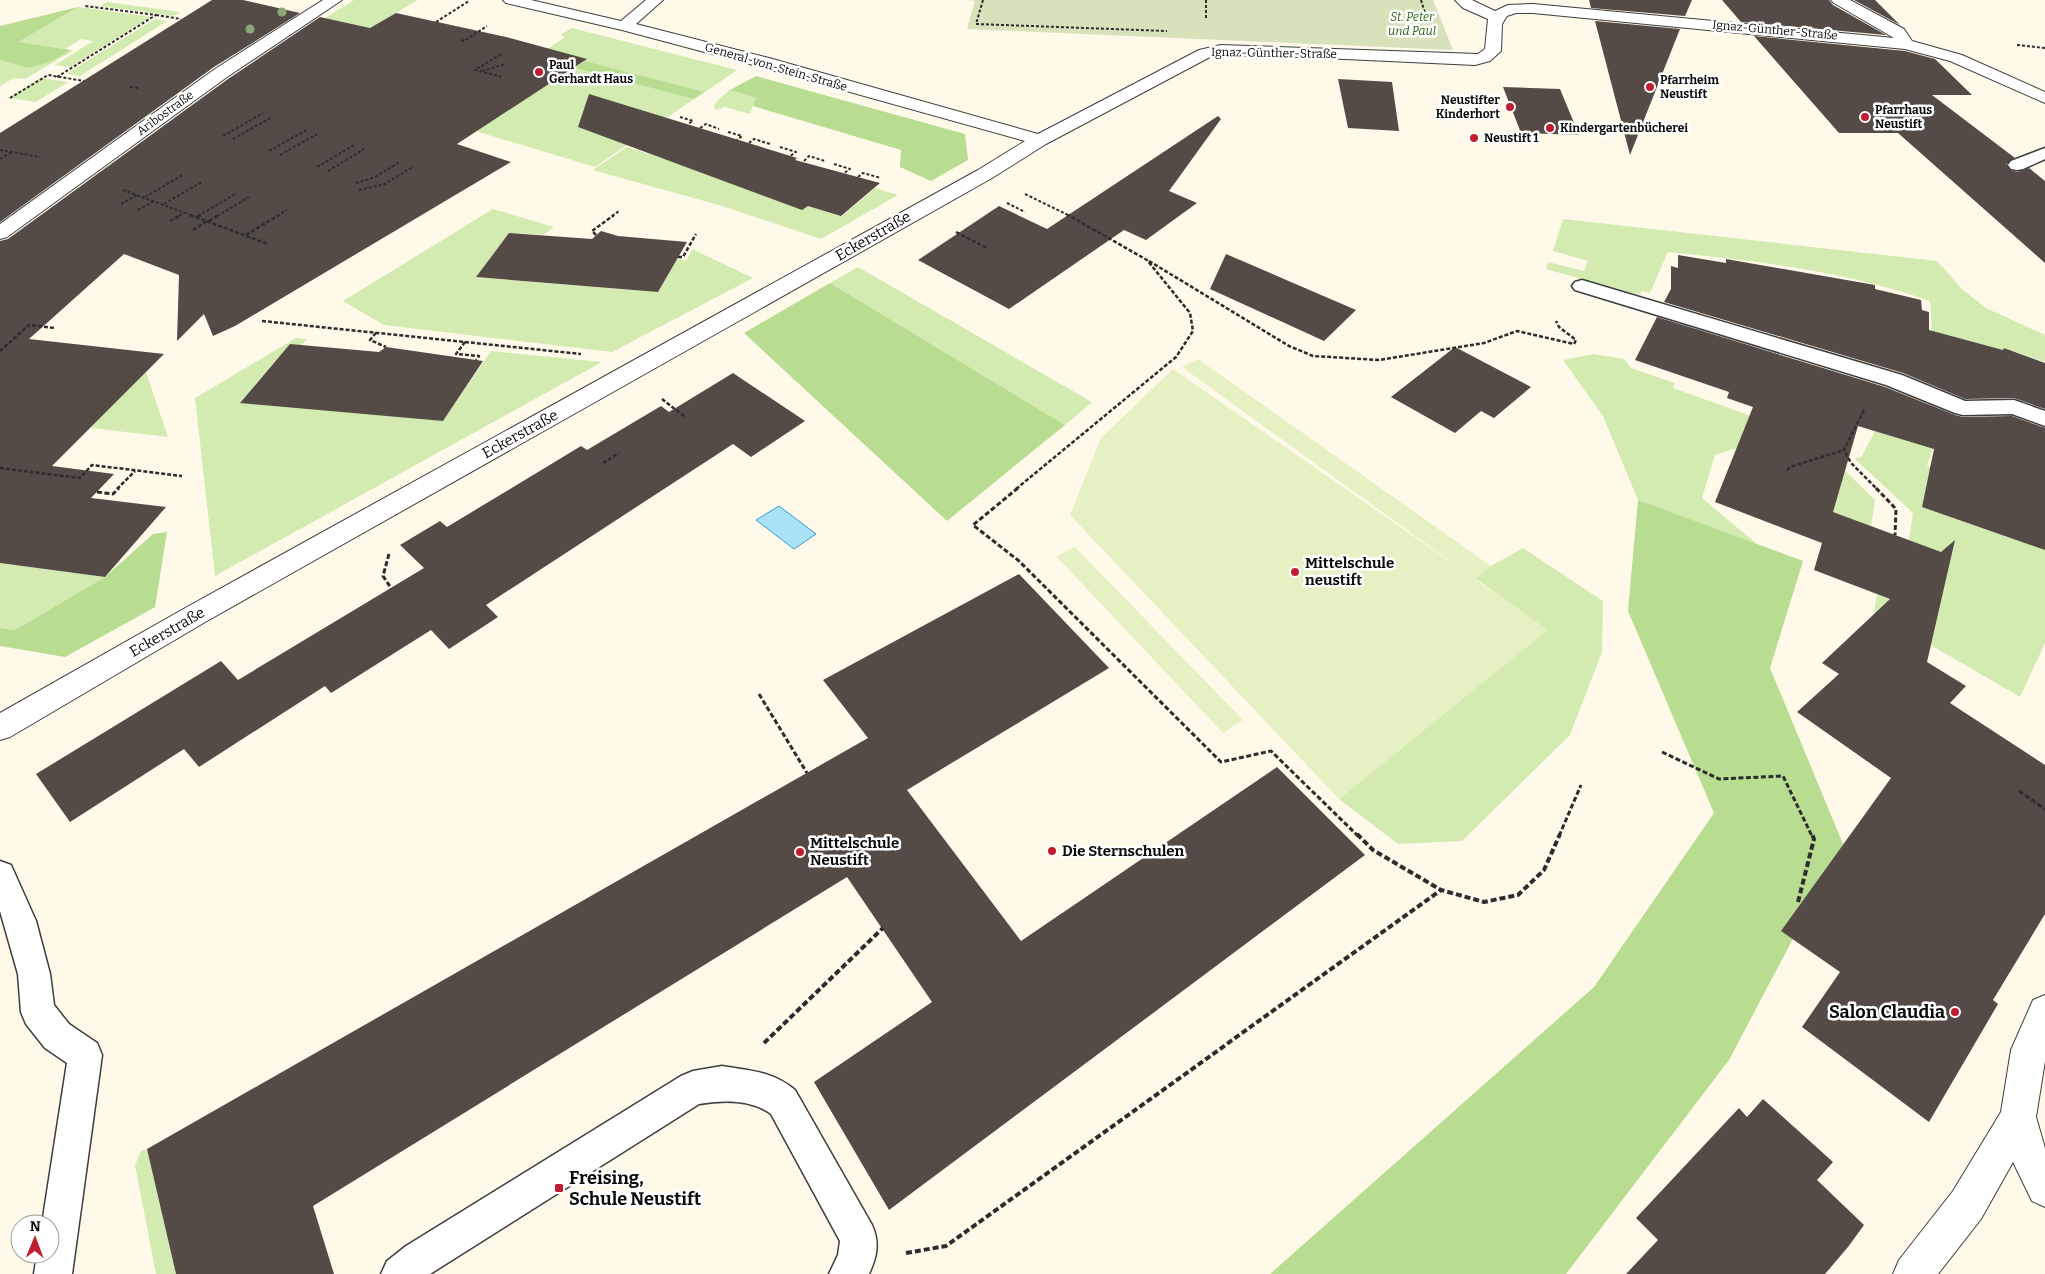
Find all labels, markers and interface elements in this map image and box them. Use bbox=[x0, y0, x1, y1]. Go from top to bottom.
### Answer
park label: St. Peter und Paul bbox=[1388, 10, 1436, 38]
street label: Ignaz-Günther-Straße bbox=[1712, 18, 1838, 42]
street label: General-von-Stein-Straße bbox=[703, 40, 849, 94]
street label: Ignaz-Günther-Straße bbox=[1211, 45, 1337, 61]
place label: Paul Gerhardt Haus bbox=[549, 58, 633, 86]
marker: Paul Gerhardt Haus bbox=[533, 66, 545, 78]
place label: Pfarrheim Neustift bbox=[1660, 73, 1719, 101]
marker: Pfarrheim Neustift bbox=[1644, 81, 1656, 93]
street label: Aribostraße bbox=[134, 88, 196, 138]
place label: Neustifter Kinderhort bbox=[1436, 93, 1500, 121]
marker: Neustifter Kinderhort bbox=[1504, 101, 1516, 113]
place label: Pfarrhaus Neustift bbox=[1875, 103, 1932, 131]
marker: Pfarrhaus Neustift bbox=[1859, 111, 1871, 123]
place label: Kindergartenbücherei bbox=[1560, 121, 1688, 135]
marker: Kindergartenbücherei bbox=[1544, 122, 1556, 134]
place label: Neustift 1 bbox=[1484, 131, 1539, 145]
marker: Neustift 1 bbox=[1468, 132, 1480, 144]
street label: Eckerstraße bbox=[832, 207, 914, 265]
street label: Eckerstraße bbox=[479, 406, 561, 462]
place label: Mittelschule neustift bbox=[1305, 554, 1394, 589]
marker: Mittelschule neustift bbox=[1289, 566, 1301, 578]
street label: Eckerstraße bbox=[126, 603, 208, 661]
place label: Mittelschule Neustift bbox=[810, 834, 899, 869]
place label: Die Sternschulen bbox=[1062, 842, 1185, 860]
marker: Die Sternschulen bbox=[1046, 845, 1058, 857]
marker: Mittelschule Neustift bbox=[794, 846, 806, 858]
place label: Salon Claudia bbox=[1829, 1001, 1945, 1023]
marker: Salon Claudia bbox=[1949, 1006, 1961, 1018]
place label: Freising, Schule Neustift bbox=[569, 1167, 701, 1210]
marker: Freising, Schule Neustift bbox=[553, 1182, 565, 1194]
north arrow bbox=[10, 1214, 60, 1264]
text: N bbox=[30, 1218, 41, 1235]

